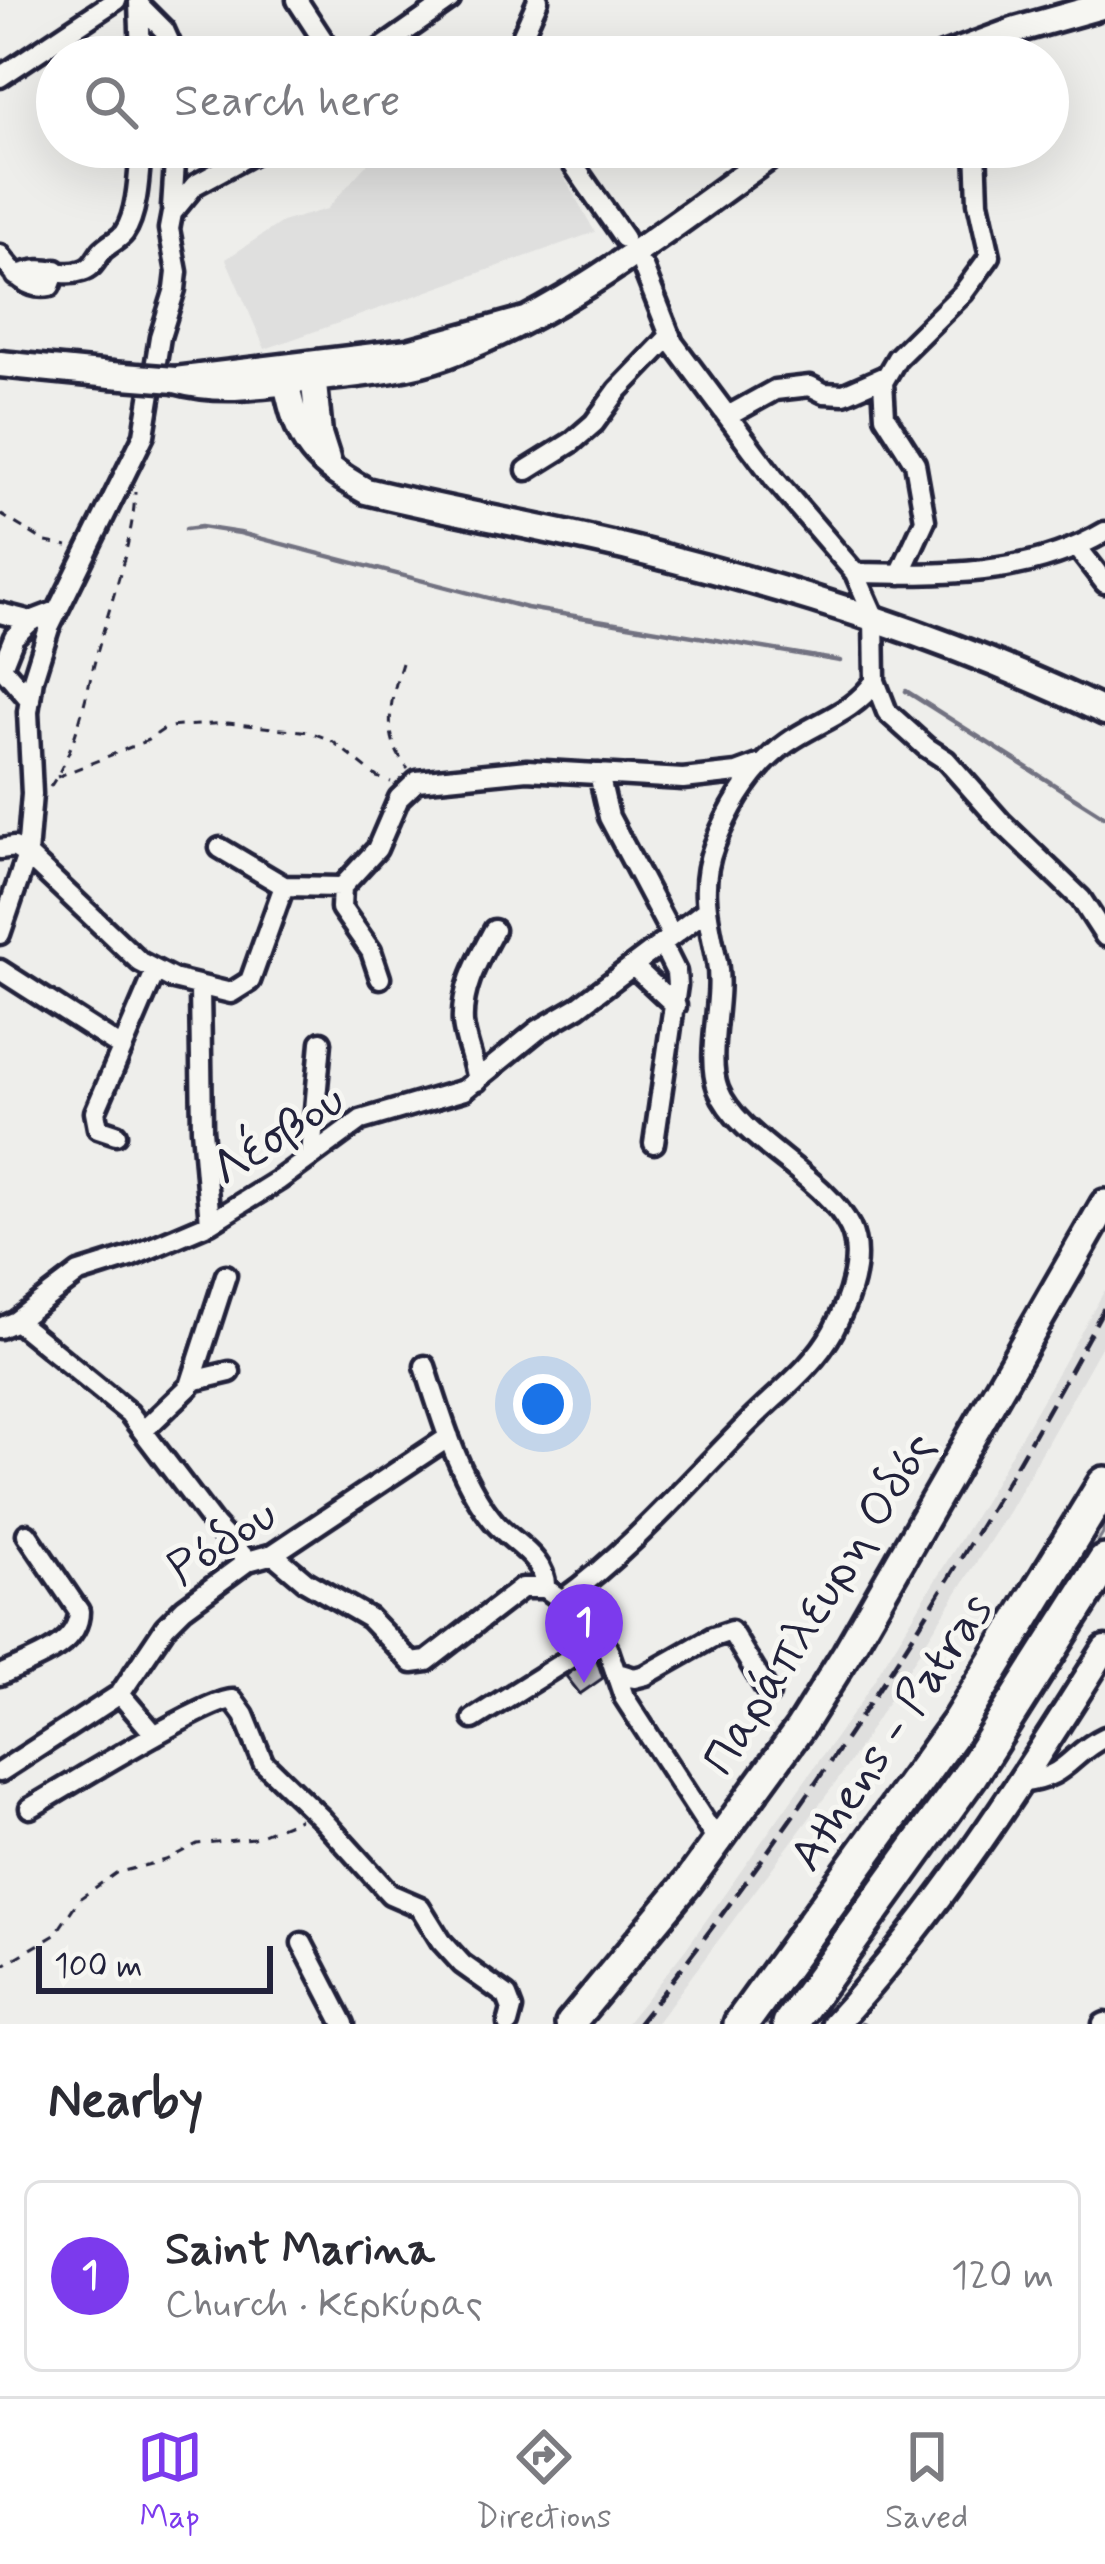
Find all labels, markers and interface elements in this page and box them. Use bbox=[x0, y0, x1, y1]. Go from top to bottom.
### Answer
search box bbox=[36, 36, 1069, 168]
icon: search bbox=[78, 69, 144, 135]
text: Search here bbox=[174, 73, 401, 132]
street label: Λέσβου bbox=[201, 1070, 357, 1202]
your location bbox=[513, 1374, 573, 1434]
street label: Παράπλευρη Οδός bbox=[689, 1420, 951, 1787]
street label: Ρόδου bbox=[156, 1484, 289, 1601]
street label: Athens - Patras bbox=[776, 1582, 1008, 1884]
pin: 1 bbox=[545, 1584, 623, 1683]
scale bar bbox=[36, 1940, 273, 1993]
text: 100 m bbox=[54, 1945, 143, 1989]
text: Nearby bbox=[48, 2069, 203, 2135]
text: Saint Marina bbox=[165, 2221, 435, 2280]
text: 1 bbox=[81, 2251, 99, 2302]
text: 120 m bbox=[951, 2251, 1054, 2302]
text: Church · Κερκύρας bbox=[165, 2280, 483, 2331]
tab: Map bbox=[137, 2424, 203, 2540]
tab: Directions bbox=[476, 2424, 612, 2540]
tab: Saved bbox=[885, 2424, 968, 2540]

